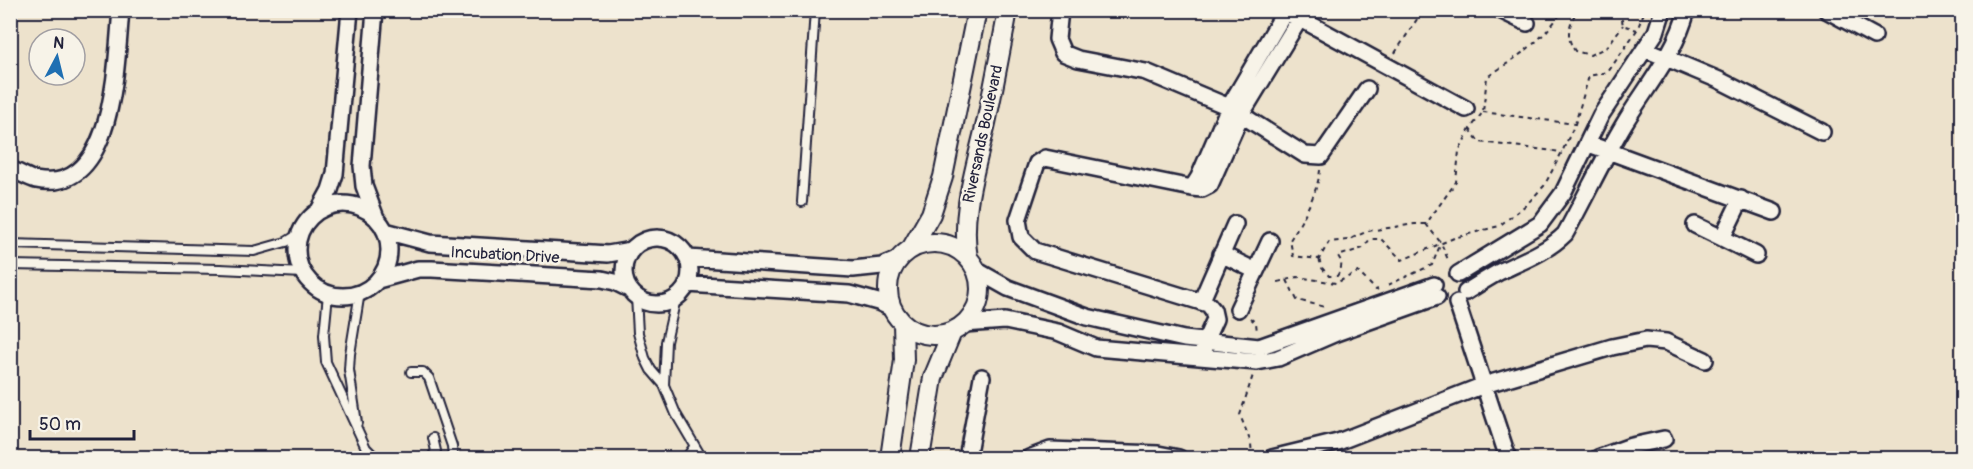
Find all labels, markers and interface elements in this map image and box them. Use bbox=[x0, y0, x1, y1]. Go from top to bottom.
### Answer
north arrow bbox=[27, 27, 87, 87]
text: N bbox=[52, 33, 65, 54]
street label: Riversands Boulevard bbox=[959, 63, 1007, 205]
street label: Incubation Drive bbox=[450, 242, 560, 268]
scale bar bbox=[30, 403, 134, 441]
text: 50 m bbox=[39, 413, 81, 436]

